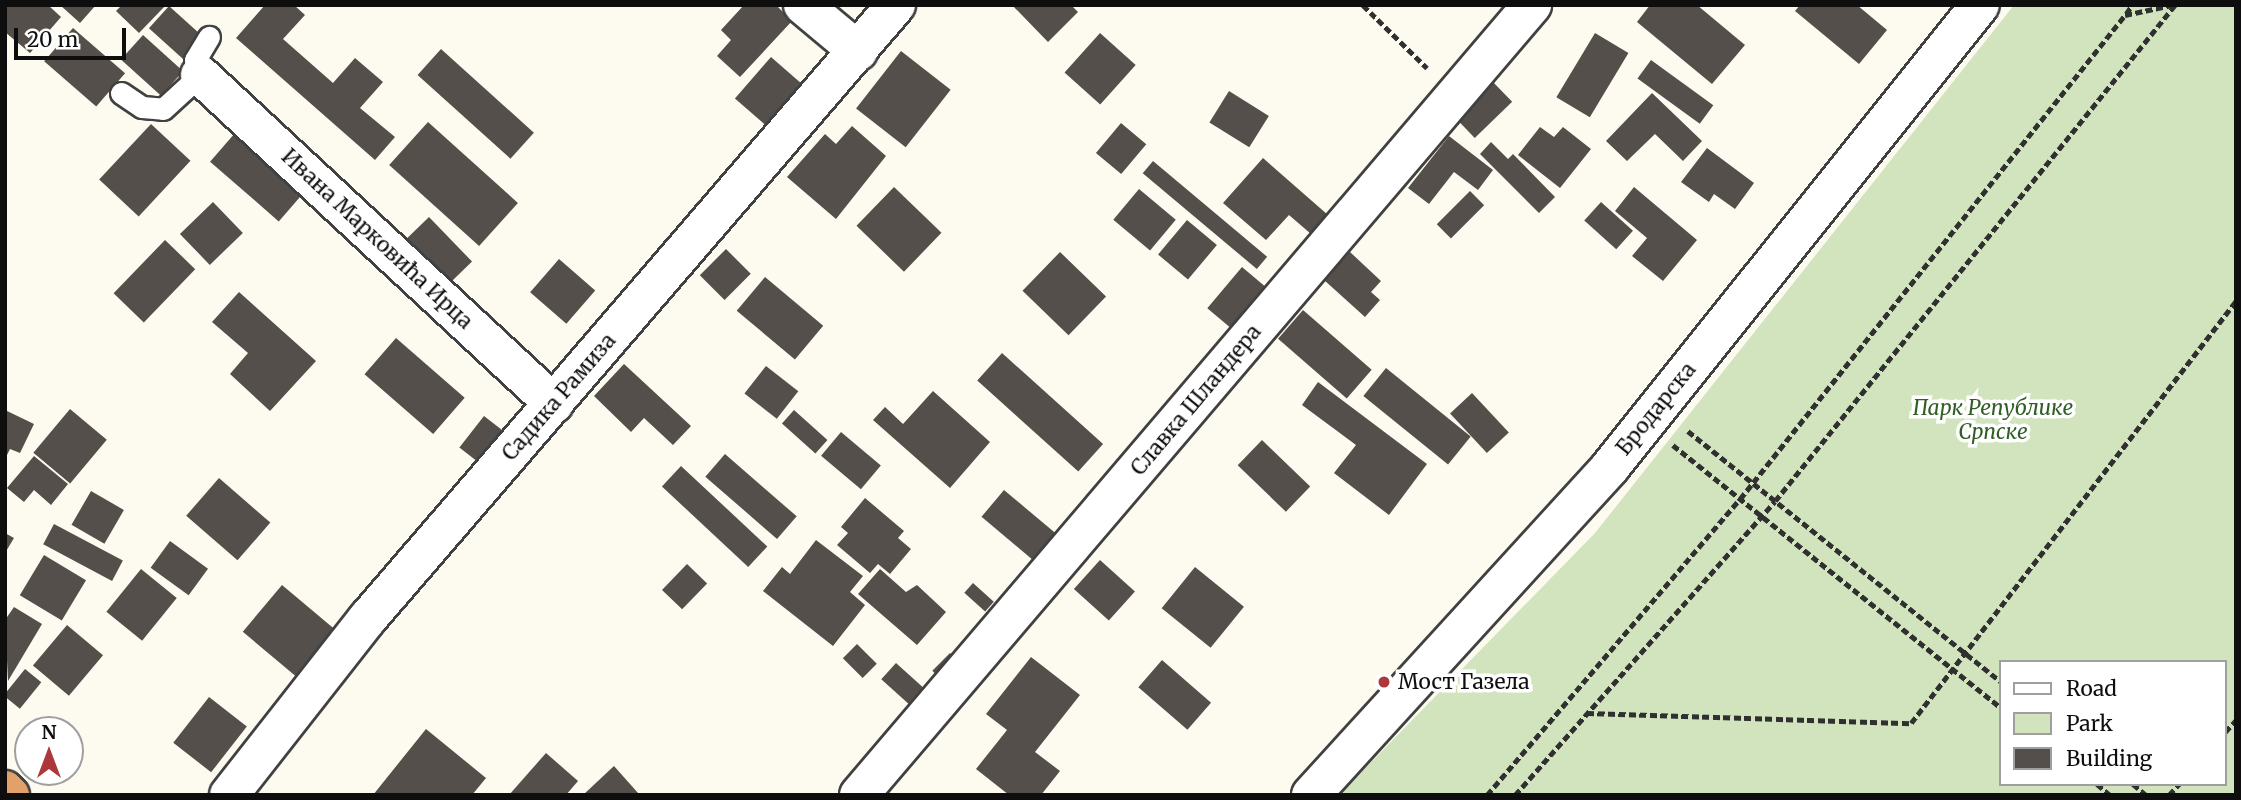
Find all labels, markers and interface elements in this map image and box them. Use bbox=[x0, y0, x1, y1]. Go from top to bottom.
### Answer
scale bar bbox=[18, 14, 130, 58]
text: 20 m bbox=[27, 26, 78, 53]
street label: Ивана Марковића Ирца bbox=[276, 144, 478, 334]
street label: Славка Шландера bbox=[1126, 319, 1266, 481]
street label: Садика Рамиза bbox=[497, 328, 621, 466]
street label: Бродарска bbox=[1611, 357, 1701, 461]
park label: Парк Републике Српске bbox=[1913, 395, 2073, 445]
legend bbox=[2000, 660, 2227, 786]
place label: Мост Газела bbox=[1398, 669, 1529, 695]
marker: Мост Газела bbox=[1376, 674, 1392, 690]
text: Road bbox=[2066, 675, 2117, 702]
text: Park bbox=[2066, 710, 2113, 737]
north arrow bbox=[14, 716, 84, 786]
text: N bbox=[41, 720, 57, 744]
text: Building bbox=[2066, 745, 2152, 772]

